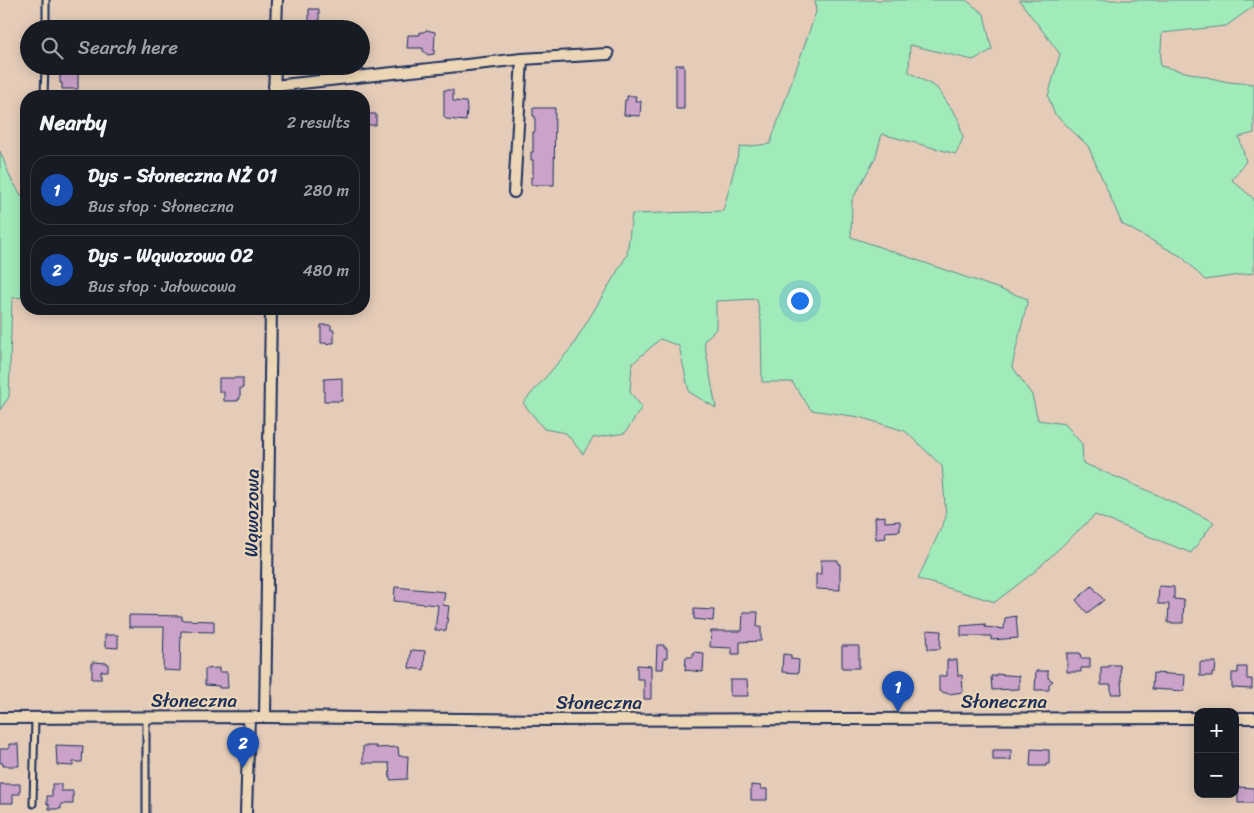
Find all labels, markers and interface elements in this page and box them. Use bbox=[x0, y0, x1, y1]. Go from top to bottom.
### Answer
search box bbox=[20, 20, 370, 75]
text: Search here bbox=[78, 31, 178, 64]
icon: search bbox=[38, 34, 66, 62]
text: Nearby bbox=[40, 104, 106, 142]
text: 2 results bbox=[287, 108, 350, 137]
text: Dys - Słoneczna NŻ 01 bbox=[88, 159, 277, 192]
text: 1 bbox=[54, 176, 60, 205]
text: 280 m bbox=[304, 176, 349, 205]
text: Bus stop · Słoneczna bbox=[88, 192, 234, 221]
text: Dys - Wąwozowa 02 bbox=[88, 239, 253, 272]
text: 2 bbox=[52, 256, 62, 285]
text: 480 m bbox=[303, 256, 349, 285]
text: Bus stop · Jałowcowa bbox=[88, 272, 236, 301]
your location bbox=[787, 288, 813, 314]
street label: Wąwozowa bbox=[234, 468, 269, 557]
pin: 1 bbox=[882, 671, 914, 712]
street label: Słoneczna bbox=[151, 684, 238, 717]
street label: Słoneczna bbox=[961, 685, 1048, 718]
street label: Słoneczna bbox=[556, 686, 643, 719]
map controls bbox=[1194, 708, 1239, 798]
button: + bbox=[1194, 708, 1239, 753]
pin: 2 bbox=[227, 727, 259, 768]
button: − bbox=[1194, 753, 1239, 798]

